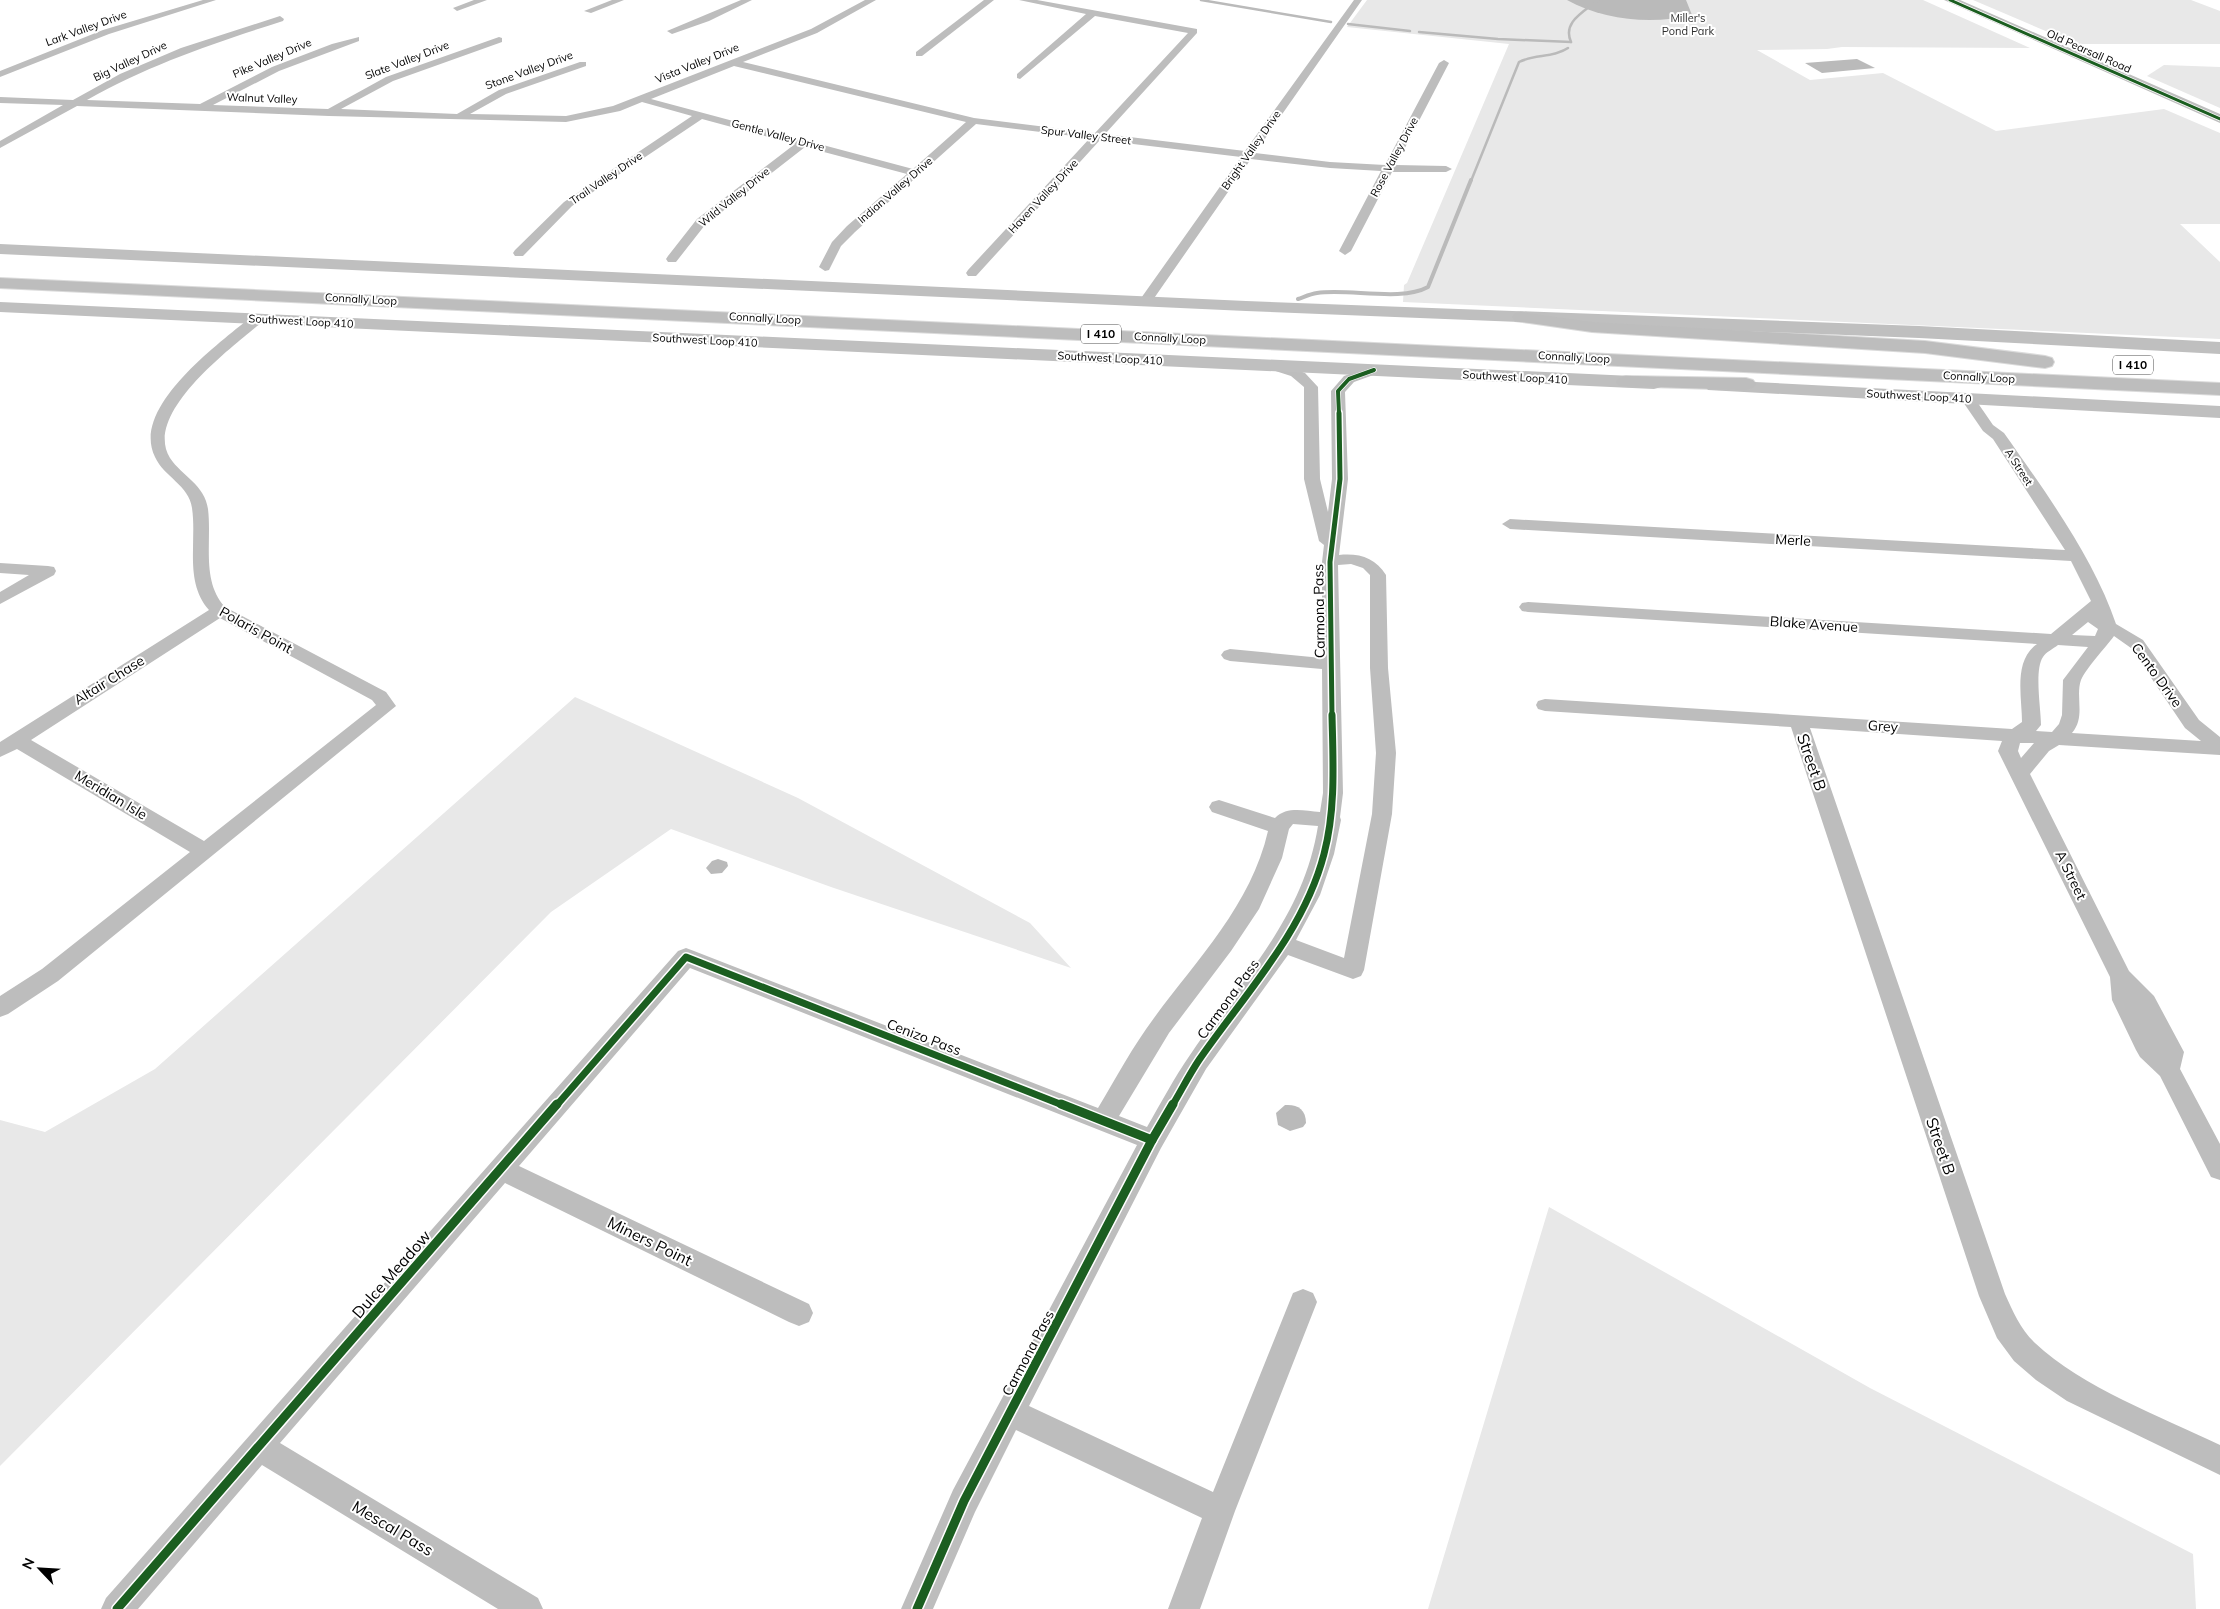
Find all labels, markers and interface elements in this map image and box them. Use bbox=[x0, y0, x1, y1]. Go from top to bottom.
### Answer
street label: Lark Valley Drive bbox=[44, 7, 128, 49]
park label: Miller's Pond Park bbox=[1662, 11, 1714, 38]
street label: Old Pearsall Road bbox=[2045, 26, 2133, 76]
street label: Pike Valley Drive bbox=[230, 35, 314, 81]
street label: Big Valley Drive bbox=[91, 38, 169, 84]
street label: Slate Valley Drive bbox=[363, 38, 451, 82]
street label: Vista Valley Drive bbox=[653, 40, 741, 86]
street label: Stone Valley Drive bbox=[483, 48, 575, 92]
street label: Walnut Valley bbox=[226, 90, 298, 106]
street label: Bright Valley Drive bbox=[1218, 107, 1284, 193]
street label: Rose Valley Drive bbox=[1367, 115, 1421, 199]
street label: Gentle Valley Drive bbox=[730, 116, 826, 154]
street label: Spur Valley Street bbox=[1040, 123, 1132, 147]
street label: Trail Valley Drive bbox=[567, 149, 645, 207]
street label: Indian Valley Drive bbox=[855, 154, 935, 226]
street label: Haven Valley Drive bbox=[1005, 156, 1081, 236]
street label: Wild Valley Drive bbox=[696, 164, 772, 230]
street label: Connally Loop bbox=[325, 290, 398, 308]
street label: Connally Loop bbox=[729, 309, 802, 327]
street label: Southwest Loop 410 bbox=[248, 311, 354, 331]
road number: I 410 bbox=[1081, 324, 1121, 344]
street label: Connally Loop bbox=[1134, 329, 1207, 347]
street label: Southwest Loop 410 bbox=[652, 330, 758, 350]
street label: Southwest Loop 410 bbox=[1057, 348, 1163, 368]
street label: Connally Loop bbox=[1538, 348, 1611, 366]
road number: I 410 bbox=[2113, 356, 2153, 374]
street label: Southwest Loop 410 bbox=[1462, 367, 1568, 387]
street label: Connally Loop bbox=[1943, 368, 2016, 386]
street label: Southwest Loop 410 bbox=[1866, 386, 1972, 406]
street label: A Street bbox=[2002, 446, 2036, 488]
street label: Merle bbox=[1775, 530, 1811, 550]
street label: Carmona Pass bbox=[1309, 564, 1329, 658]
street label: Polaris Point bbox=[216, 603, 296, 657]
street label: Blake Avenue bbox=[1769, 612, 1859, 636]
street label: Cento Drive bbox=[2128, 639, 2186, 711]
street label: Altair Chase bbox=[70, 651, 148, 709]
street label: Grey bbox=[1867, 716, 1899, 736]
street label: Street B bbox=[1793, 731, 1831, 793]
street label: Meridian Isle bbox=[71, 766, 151, 824]
street label: A Street bbox=[2051, 847, 2091, 903]
street label: Carmona Pass bbox=[1193, 955, 1263, 1042]
street label: Cenizo Pass bbox=[884, 1015, 964, 1059]
street label: Street B bbox=[1922, 1115, 1960, 1177]
street label: Miners Point bbox=[605, 1212, 696, 1270]
street label: Dulce Meadow bbox=[347, 1226, 435, 1322]
street label: Carmona Pass bbox=[998, 1307, 1058, 1399]
street label: Mescal Pass bbox=[349, 1496, 437, 1560]
north arrow bbox=[15, 1544, 65, 1594]
text: N bbox=[18, 1555, 39, 1572]

